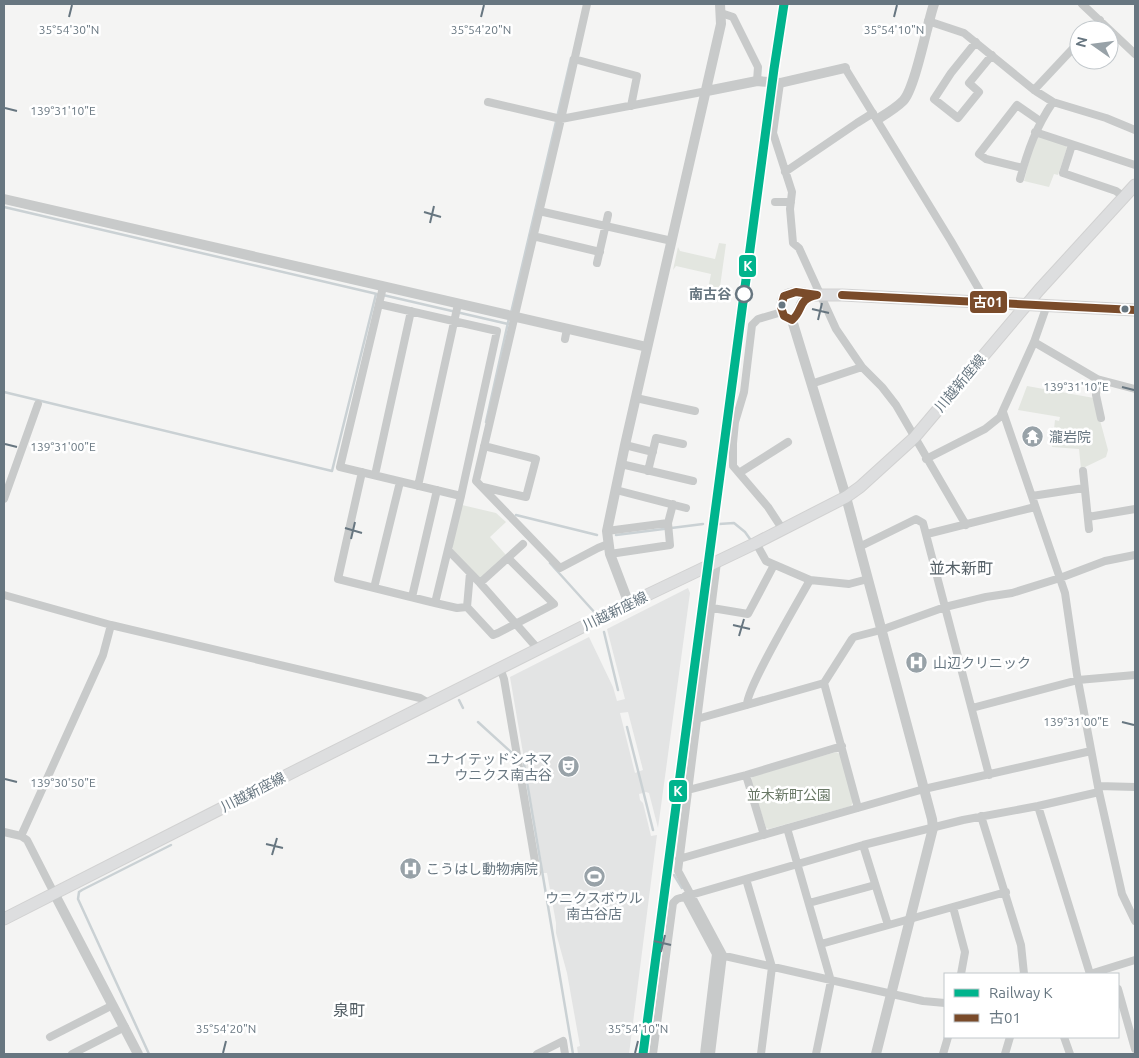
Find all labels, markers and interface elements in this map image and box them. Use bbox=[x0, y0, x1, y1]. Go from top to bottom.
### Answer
north arrow bbox=[1069, 20, 1119, 70]
text: 35°54'30"N bbox=[39, 23, 99, 36]
text: 35°54'20"N bbox=[451, 23, 511, 36]
text: 35°54'10"N bbox=[864, 23, 924, 36]
text: N bbox=[1072, 35, 1090, 49]
text: 139°31'10"E bbox=[30, 104, 96, 117]
line badge: K bbox=[738, 254, 757, 278]
text: K bbox=[743, 258, 753, 274]
marker: 南古谷 bbox=[735, 285, 753, 303]
place label: 南古谷 bbox=[689, 286, 732, 302]
line badge: 古01 bbox=[969, 290, 1008, 314]
text: 古01 bbox=[973, 294, 1003, 310]
unlabelled marker bbox=[777, 300, 787, 310]
unlabelled marker bbox=[1120, 304, 1130, 314]
street label: 川越新座線 bbox=[931, 351, 989, 415]
text: 139°31'10"E bbox=[1043, 380, 1109, 393]
temple icon: 瀧岩院 bbox=[1021, 425, 1045, 449]
place label: 瀧岩院 bbox=[1049, 429, 1091, 445]
text: 139°31'00"E bbox=[30, 440, 96, 453]
district label: 並木新町 bbox=[929, 559, 993, 577]
street label: 川越新座線 bbox=[580, 588, 650, 634]
hospital icon: 山辺クリニック bbox=[905, 651, 929, 675]
place label: 山辺クリニック bbox=[933, 655, 1031, 671]
text: 139°31'00"E bbox=[1043, 715, 1109, 728]
place label: ユナイテッドシネマ ウニクス南古谷 bbox=[426, 751, 552, 783]
theatre icon: ユナイテッドシネマ ウニクス南古谷 bbox=[556, 755, 580, 779]
street label: 川越新座線 bbox=[218, 769, 288, 815]
text: 139°30'50"E bbox=[30, 776, 96, 789]
line badge: K bbox=[668, 779, 688, 803]
text: K bbox=[673, 783, 683, 799]
park label: 並木新町公園 bbox=[747, 787, 831, 803]
hospital icon: こうはし動物病院 bbox=[398, 857, 422, 881]
place label: こうはし動物病院 bbox=[426, 861, 538, 877]
sports icon: ウニクスボウル 南古谷店 bbox=[582, 864, 606, 888]
place label: ウニクスボウル 南古谷店 bbox=[545, 890, 643, 922]
legend bbox=[944, 973, 1119, 1038]
text: Railway K bbox=[989, 984, 1053, 1001]
district label: 泉町 bbox=[333, 1001, 365, 1019]
text: 古01 bbox=[989, 1009, 1021, 1026]
text: 35°54'20"N bbox=[196, 1022, 256, 1035]
text: 35°54'10"N bbox=[608, 1022, 668, 1035]

